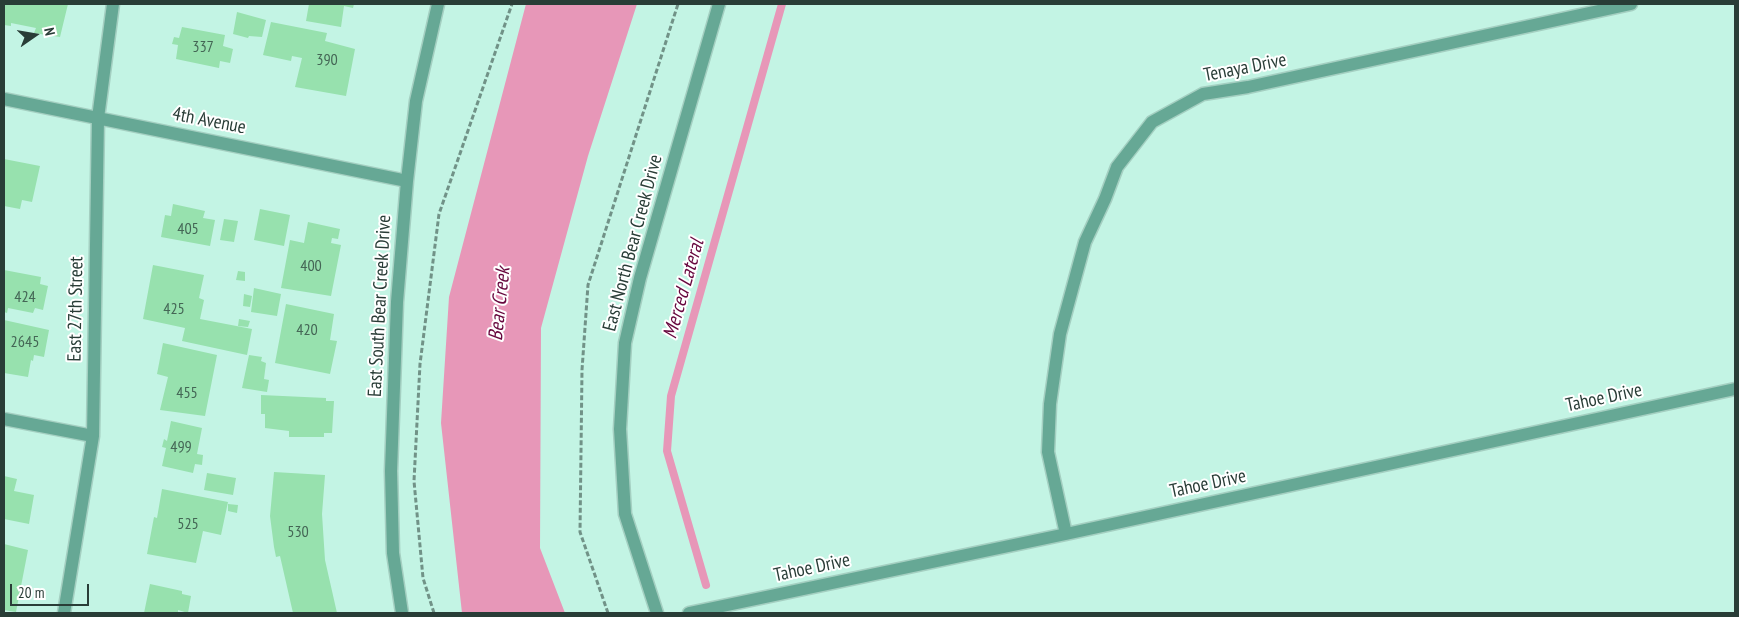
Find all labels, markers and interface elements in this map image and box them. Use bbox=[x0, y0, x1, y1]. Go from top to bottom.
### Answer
north arrow bbox=[10, 10, 60, 60]
text: N bbox=[40, 26, 59, 37]
house number: 337 bbox=[192, 37, 214, 57]
street label: Tenaya Drive bbox=[1202, 49, 1288, 87]
house number: 390 bbox=[316, 50, 338, 70]
street label: 4th Avenue bbox=[170, 103, 248, 139]
street label: East North Bear Creek Drive bbox=[598, 152, 668, 334]
street label: East South Bear Creek Drive bbox=[364, 214, 396, 398]
house number: 405 bbox=[177, 219, 199, 239]
water label: Merced Lateral bbox=[658, 237, 710, 341]
street label: East 27th Street bbox=[64, 256, 88, 362]
house number: 400 bbox=[300, 256, 322, 276]
water label: Bear Creek bbox=[484, 266, 516, 342]
house number: 424 bbox=[14, 287, 36, 307]
house number: 425 bbox=[163, 299, 185, 319]
house number: 420 bbox=[296, 320, 318, 340]
house number: 2645 bbox=[11, 332, 39, 352]
street label: Tahoe Drive bbox=[1564, 379, 1644, 417]
house number: 455 bbox=[176, 383, 198, 403]
house number: 499 bbox=[170, 437, 192, 457]
street label: Tahoe Drive bbox=[1168, 465, 1248, 503]
house number: 525 bbox=[177, 514, 199, 534]
house number: 530 bbox=[287, 522, 309, 542]
street label: Tahoe Drive bbox=[772, 549, 852, 587]
scale bar bbox=[12, 574, 91, 606]
text: 20 m bbox=[18, 583, 44, 602]

